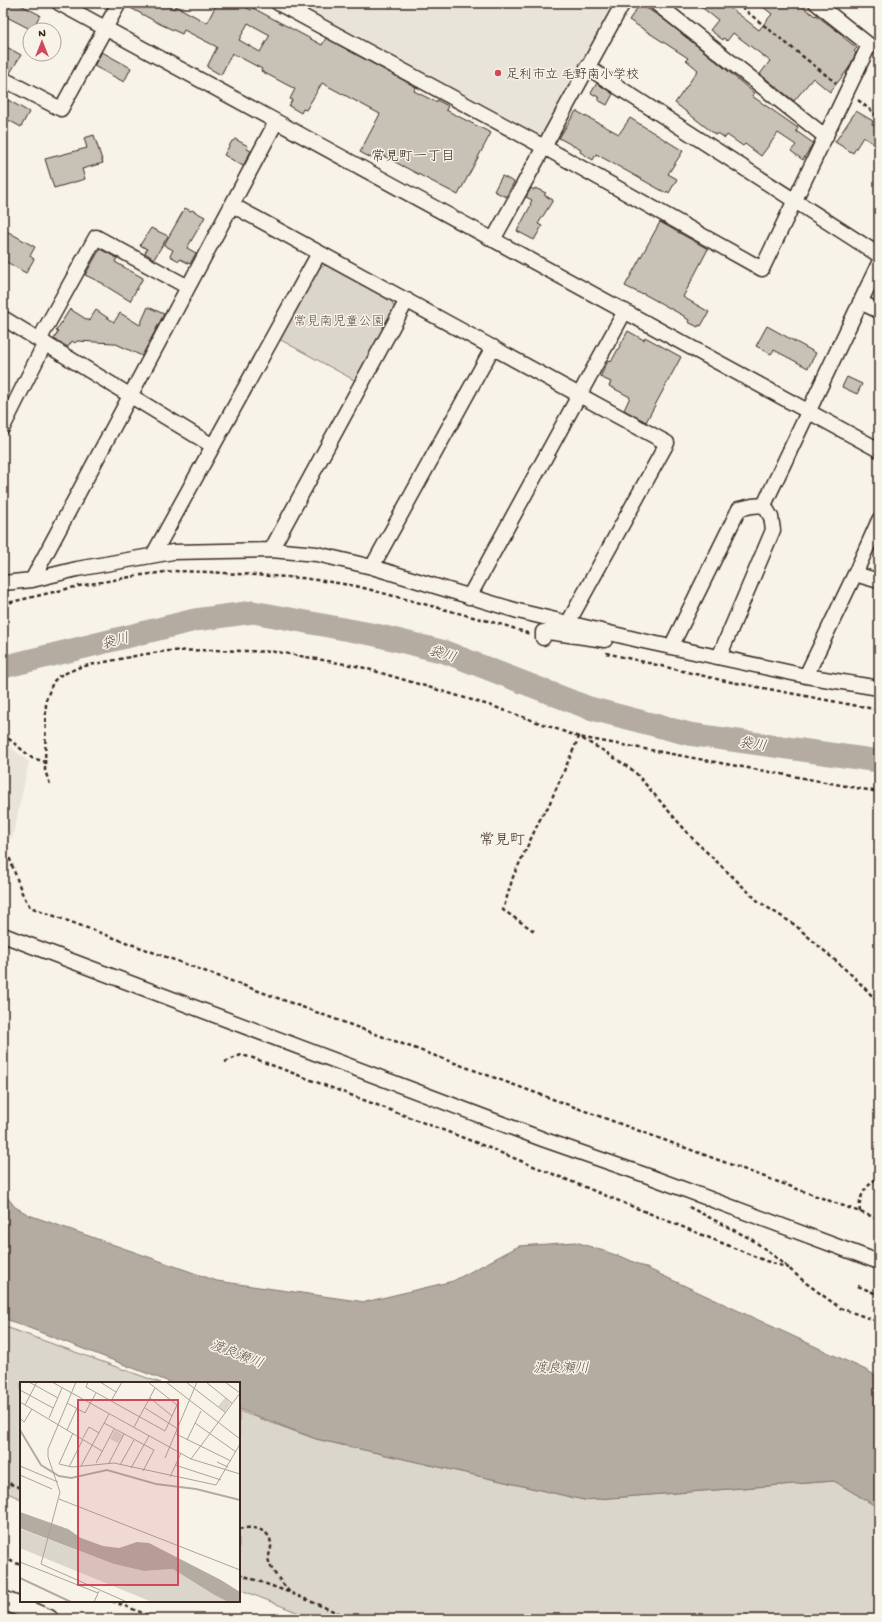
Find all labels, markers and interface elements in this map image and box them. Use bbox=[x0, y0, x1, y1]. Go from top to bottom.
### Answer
north arrow bbox=[22, 22, 62, 62]
text: N bbox=[38, 28, 46, 40]
place label: 足利市立 毛野南小学校 bbox=[506, 67, 639, 83]
marker: 足利市立 毛野南小学校 bbox=[493, 68, 503, 78]
district label: 常見町一丁目 bbox=[371, 149, 455, 166]
park label: 常見南児童公園 bbox=[293, 314, 385, 330]
water label: 袋川 bbox=[100, 630, 131, 654]
water label: 袋川 bbox=[426, 642, 458, 668]
water label: 袋川 bbox=[738, 734, 768, 756]
district label: 常見町 bbox=[479, 831, 525, 850]
water label: 渡良瀬川 bbox=[207, 1336, 266, 1373]
water label: 渡良瀬川 bbox=[533, 1360, 589, 1378]
inset map bbox=[20, 1382, 240, 1602]

